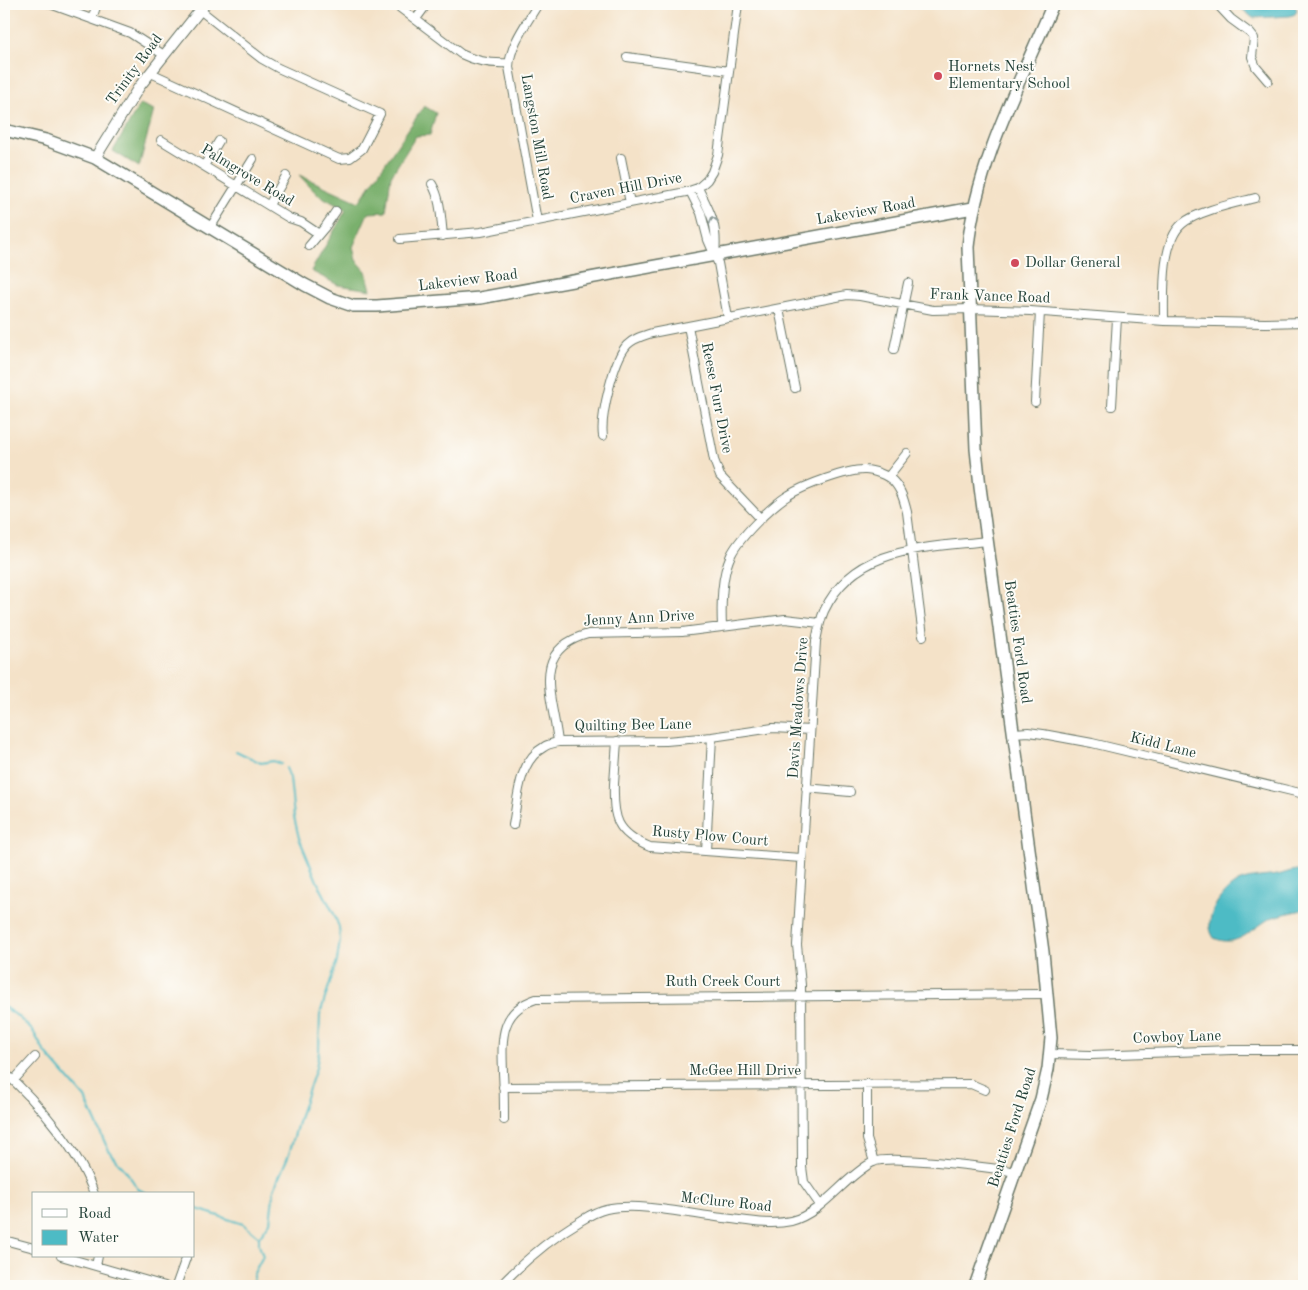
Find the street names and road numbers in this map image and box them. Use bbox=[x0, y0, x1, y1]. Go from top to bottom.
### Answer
street label: Trinity Road bbox=[104, 32, 166, 108]
street label: Langston Mill Road bbox=[518, 73, 554, 201]
street label: Palmgrove Road bbox=[198, 142, 296, 210]
street label: Craven Hill Drive bbox=[569, 171, 683, 207]
street label: Lakeview Road bbox=[815, 196, 917, 228]
street label: Lakeview Road bbox=[417, 267, 519, 295]
street label: Frank Vance Road bbox=[929, 287, 1051, 307]
street label: Reese Furr Drive bbox=[698, 341, 734, 455]
street label: Beatties Ford Road bbox=[1001, 579, 1033, 705]
street label: Jenny Ann Drive bbox=[583, 609, 695, 629]
street label: Davis Meadows Drive bbox=[787, 637, 811, 779]
street label: Quilting Bee Lane bbox=[574, 717, 692, 735]
street label: Kidd Lane bbox=[1128, 731, 1198, 761]
street label: Rusty Plow Court bbox=[651, 824, 769, 850]
street label: Ruth Creek Court bbox=[665, 975, 781, 990]
street label: Cowboy Lane bbox=[1132, 1029, 1222, 1047]
street label: McGee Hill Drive bbox=[689, 1064, 801, 1079]
street label: Beatties Ford Road bbox=[987, 1066, 1039, 1190]
street label: McClure Road bbox=[680, 1191, 773, 1215]

